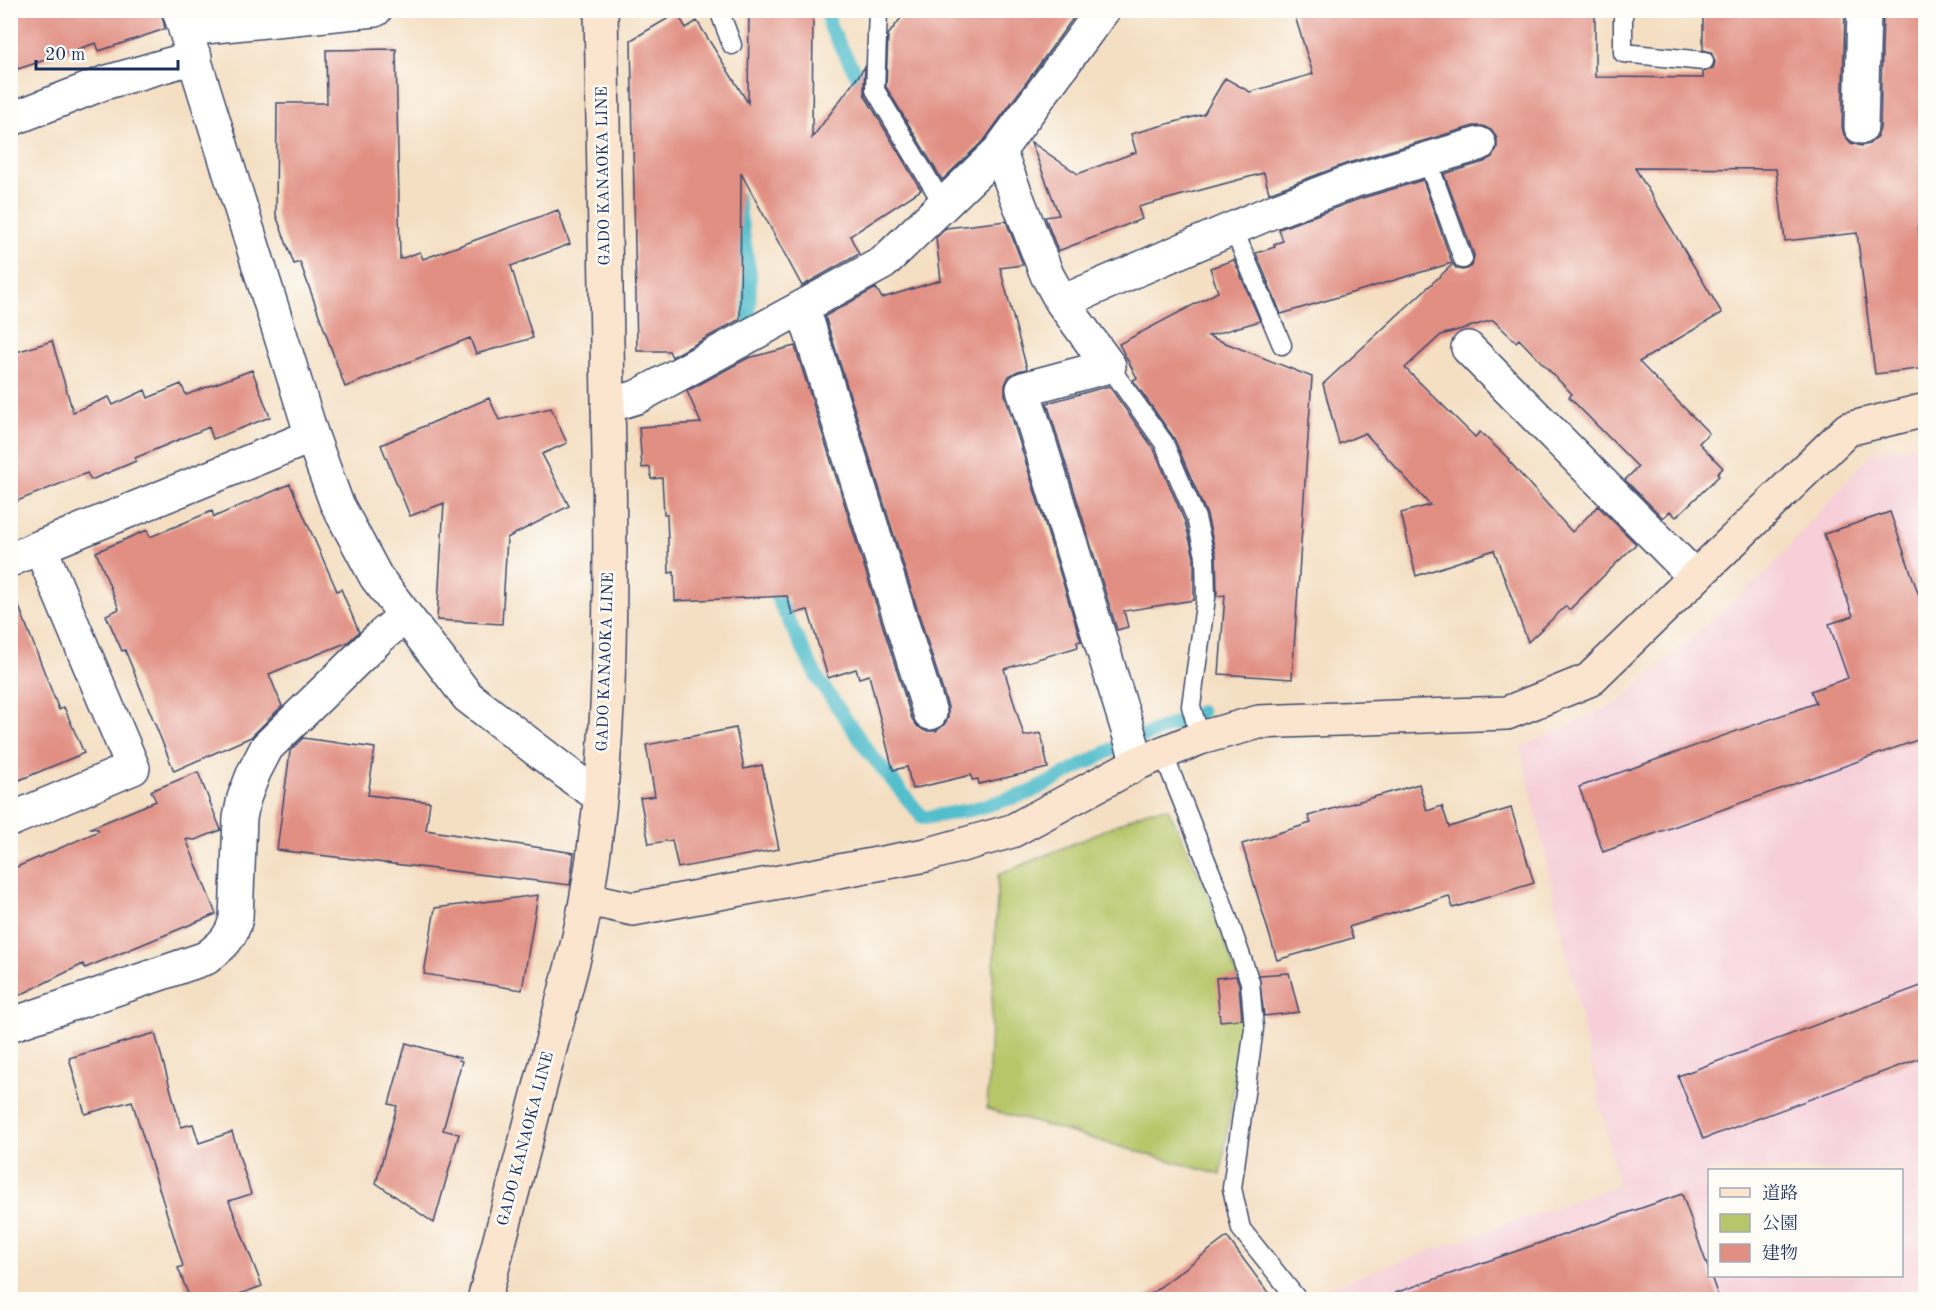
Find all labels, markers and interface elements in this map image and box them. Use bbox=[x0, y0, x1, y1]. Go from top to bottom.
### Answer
scale bar bbox=[36, 33, 178, 71]
text: 20 m bbox=[45, 46, 85, 64]
street label: GADO KANAOKA LINE bbox=[594, 86, 614, 266]
street label: GADO KANAOKA LINE bbox=[595, 572, 617, 752]
street label: GADO KANAOKA LINE bbox=[495, 1050, 557, 1228]
legend bbox=[1708, 1169, 1903, 1277]
text: 道路 bbox=[1762, 1183, 1798, 1203]
text: 公園 bbox=[1762, 1214, 1798, 1233]
text: 建物 bbox=[1762, 1243, 1798, 1263]

